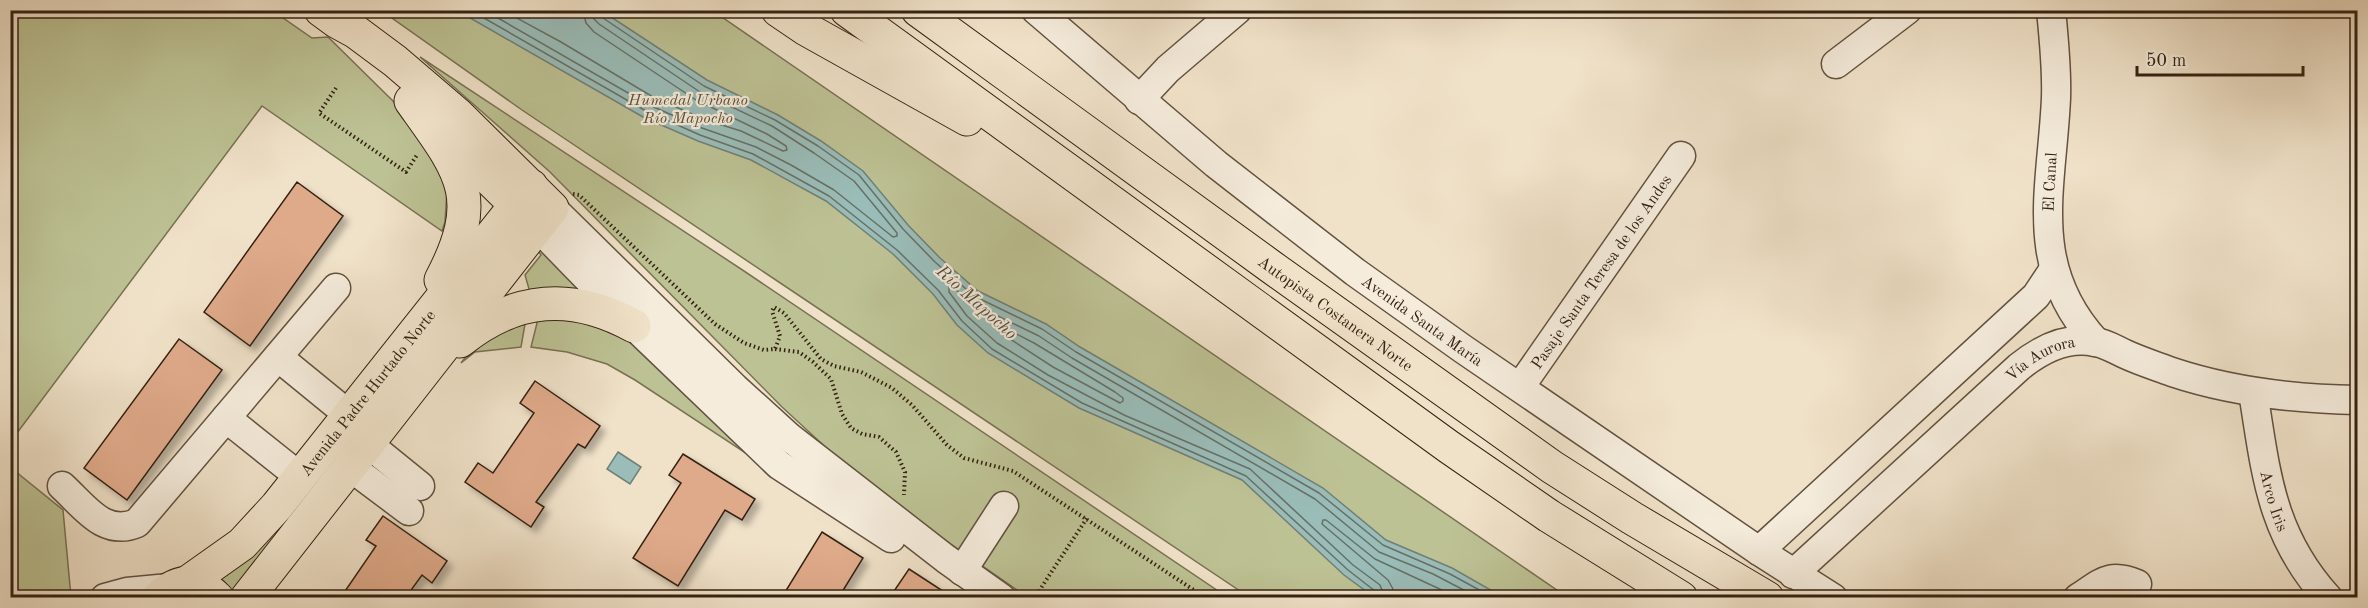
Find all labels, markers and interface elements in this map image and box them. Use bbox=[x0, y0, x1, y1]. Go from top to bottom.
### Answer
scale bar bbox=[2137, 39, 2304, 77]
text: 50 m bbox=[2146, 52, 2186, 70]
park label: Humedal Urbano Río Mapocho bbox=[627, 93, 748, 127]
street label: El Canal bbox=[2041, 152, 2061, 212]
street label: Pasaje Santa Teresa de los Andes bbox=[1529, 172, 1675, 373]
street label: Autopista Costanera Norte bbox=[1254, 254, 1415, 375]
water label: Río Mapocho bbox=[932, 262, 1020, 343]
street label: Avenida Santa María bbox=[1358, 273, 1485, 370]
street label: Avenida Padre Hurtado Norte bbox=[298, 308, 439, 480]
street label: Vía Aurora bbox=[2003, 335, 2077, 385]
street label: Arco Iris bbox=[2256, 469, 2290, 534]

